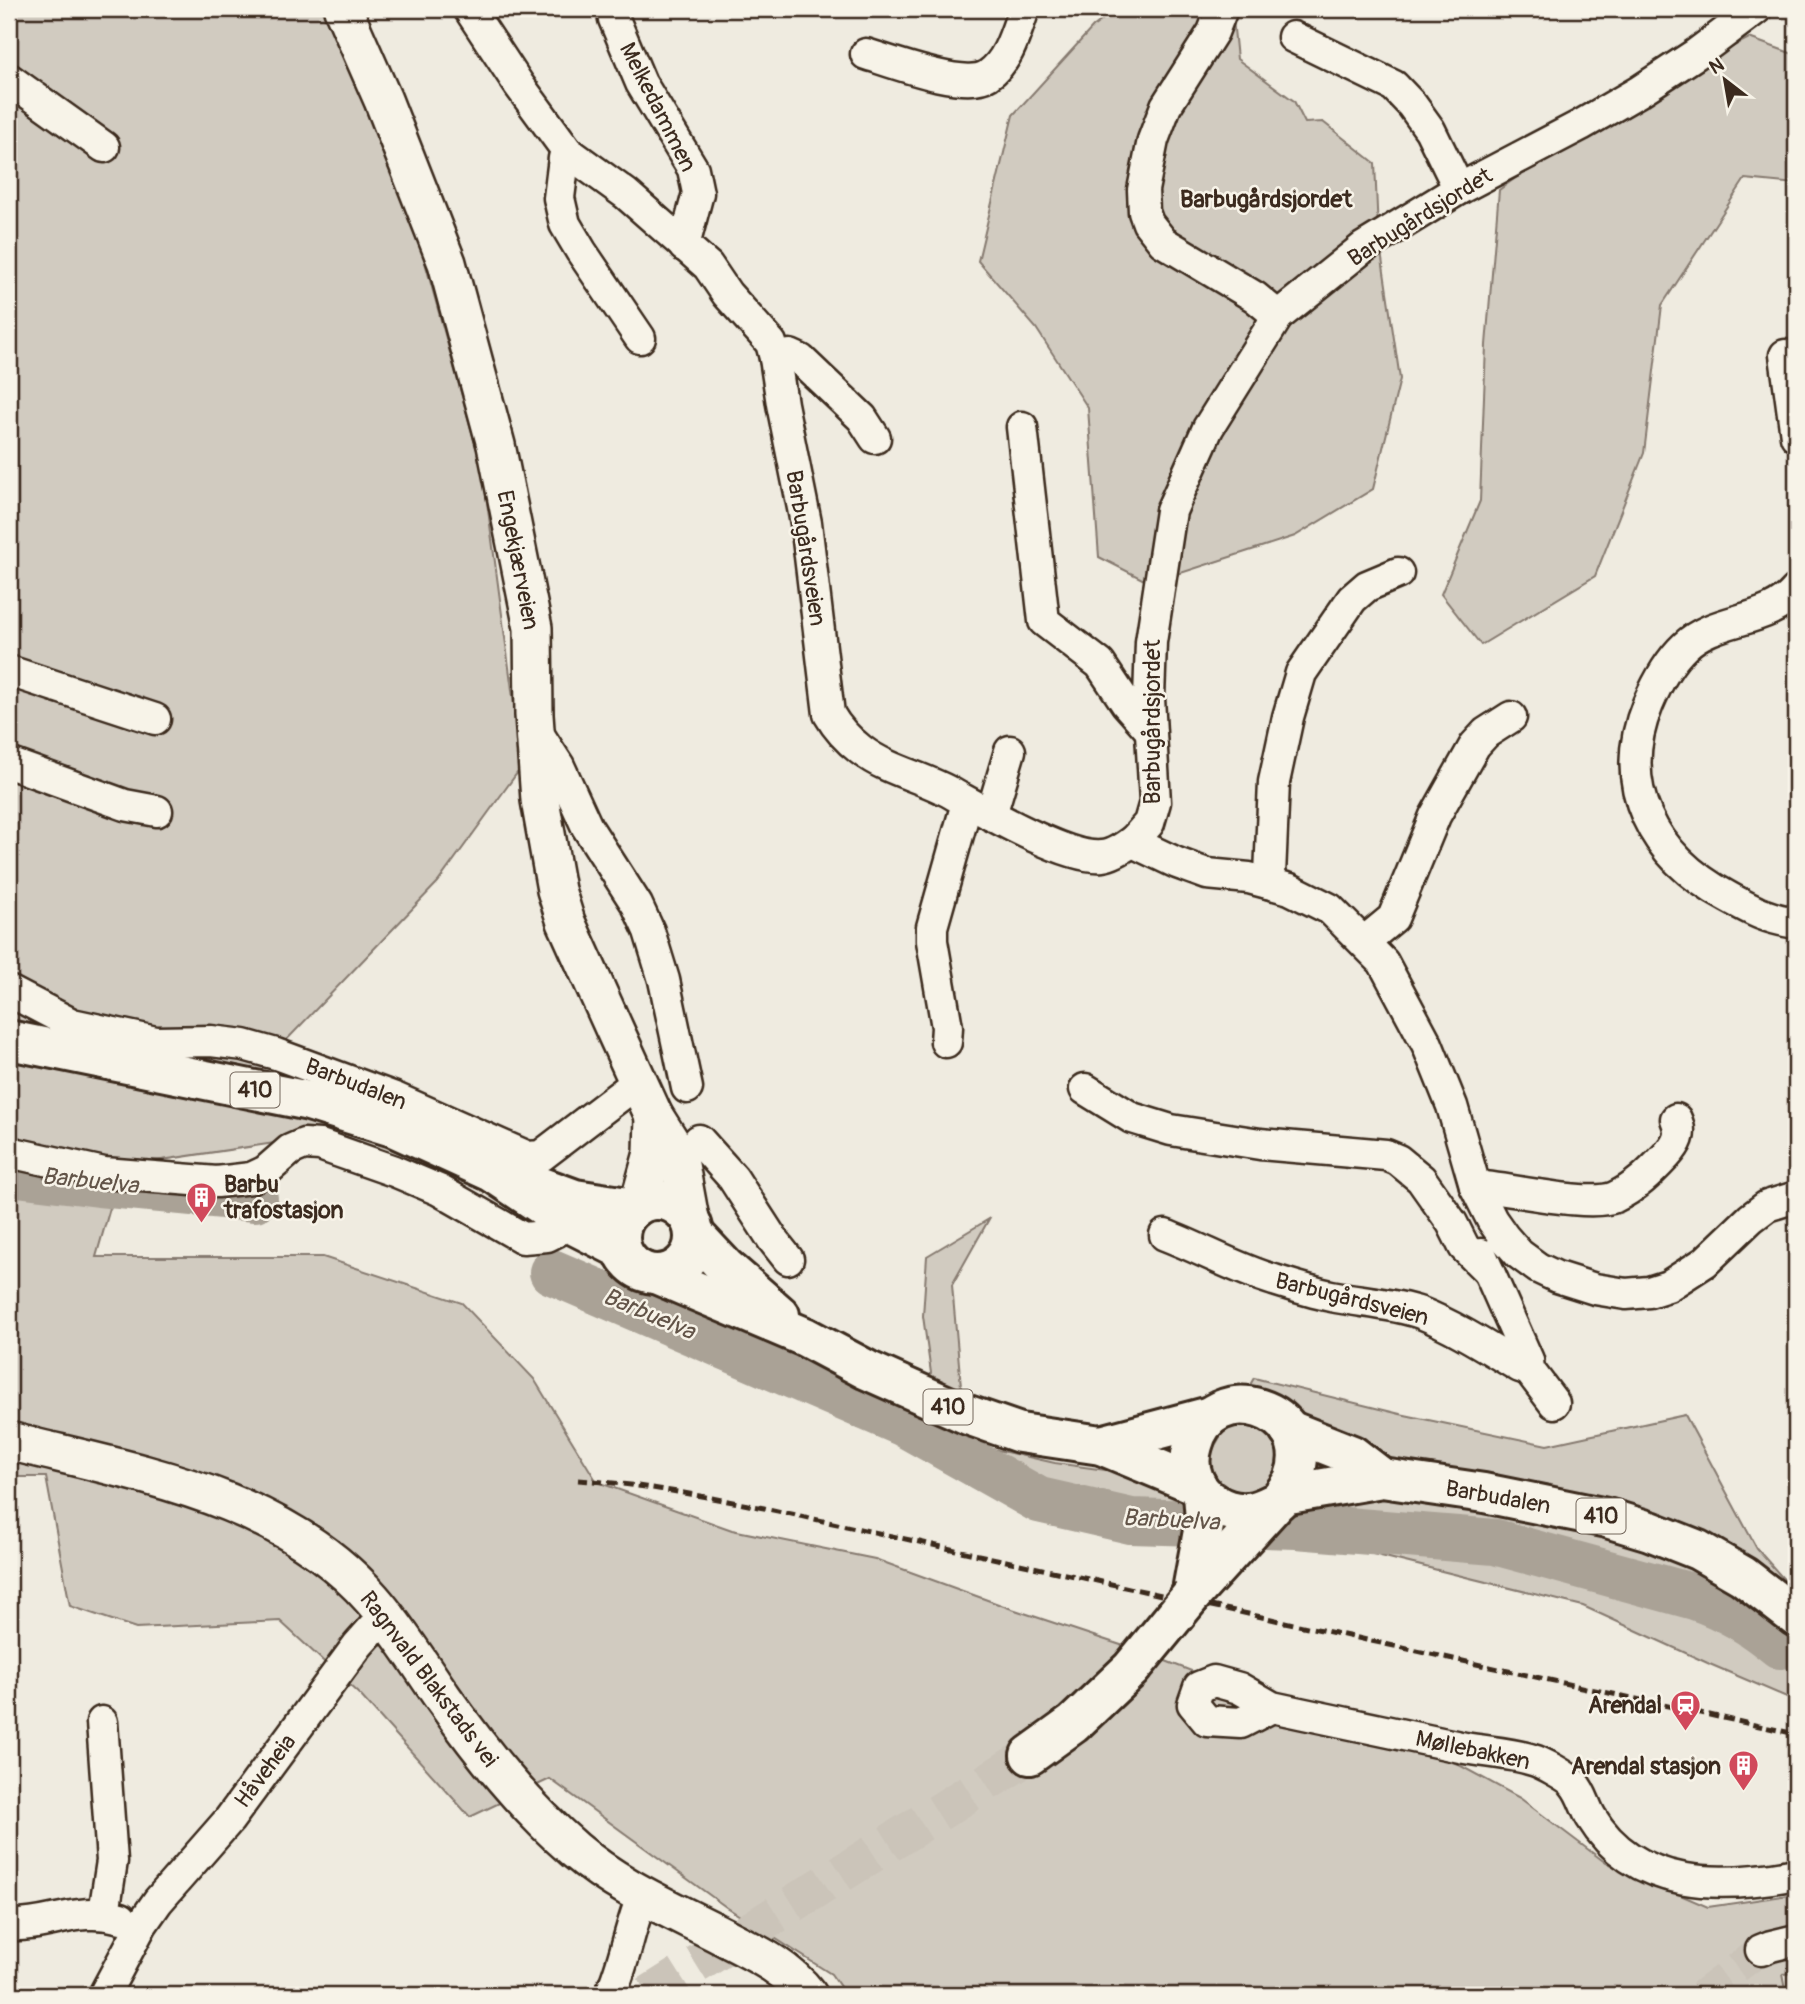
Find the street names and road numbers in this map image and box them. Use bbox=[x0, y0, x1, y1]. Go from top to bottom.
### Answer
street label: Melkedammen bbox=[613, 38, 703, 176]
street label: Barbugårdsjordet bbox=[1342, 161, 1498, 273]
street label: Barbugårdsveien bbox=[779, 468, 833, 628]
street label: Engekjærveien bbox=[490, 488, 546, 632]
street label: Barbugårdsjordet bbox=[1138, 639, 1167, 805]
street label: Barbudalen bbox=[301, 1051, 411, 1117]
road number: 410 bbox=[230, 1072, 280, 1108]
street label: Barbugårdsveien bbox=[1272, 1266, 1432, 1332]
road number: 410 bbox=[923, 1390, 972, 1424]
street label: Barbudalen bbox=[1443, 1474, 1553, 1520]
road number: 410 bbox=[1576, 1498, 1626, 1534]
street label: Ragnvald Blakstads vei bbox=[353, 1585, 505, 1773]
street label: Møllebakken bbox=[1413, 1724, 1533, 1776]
street label: Håveheia bbox=[228, 1728, 302, 1814]

